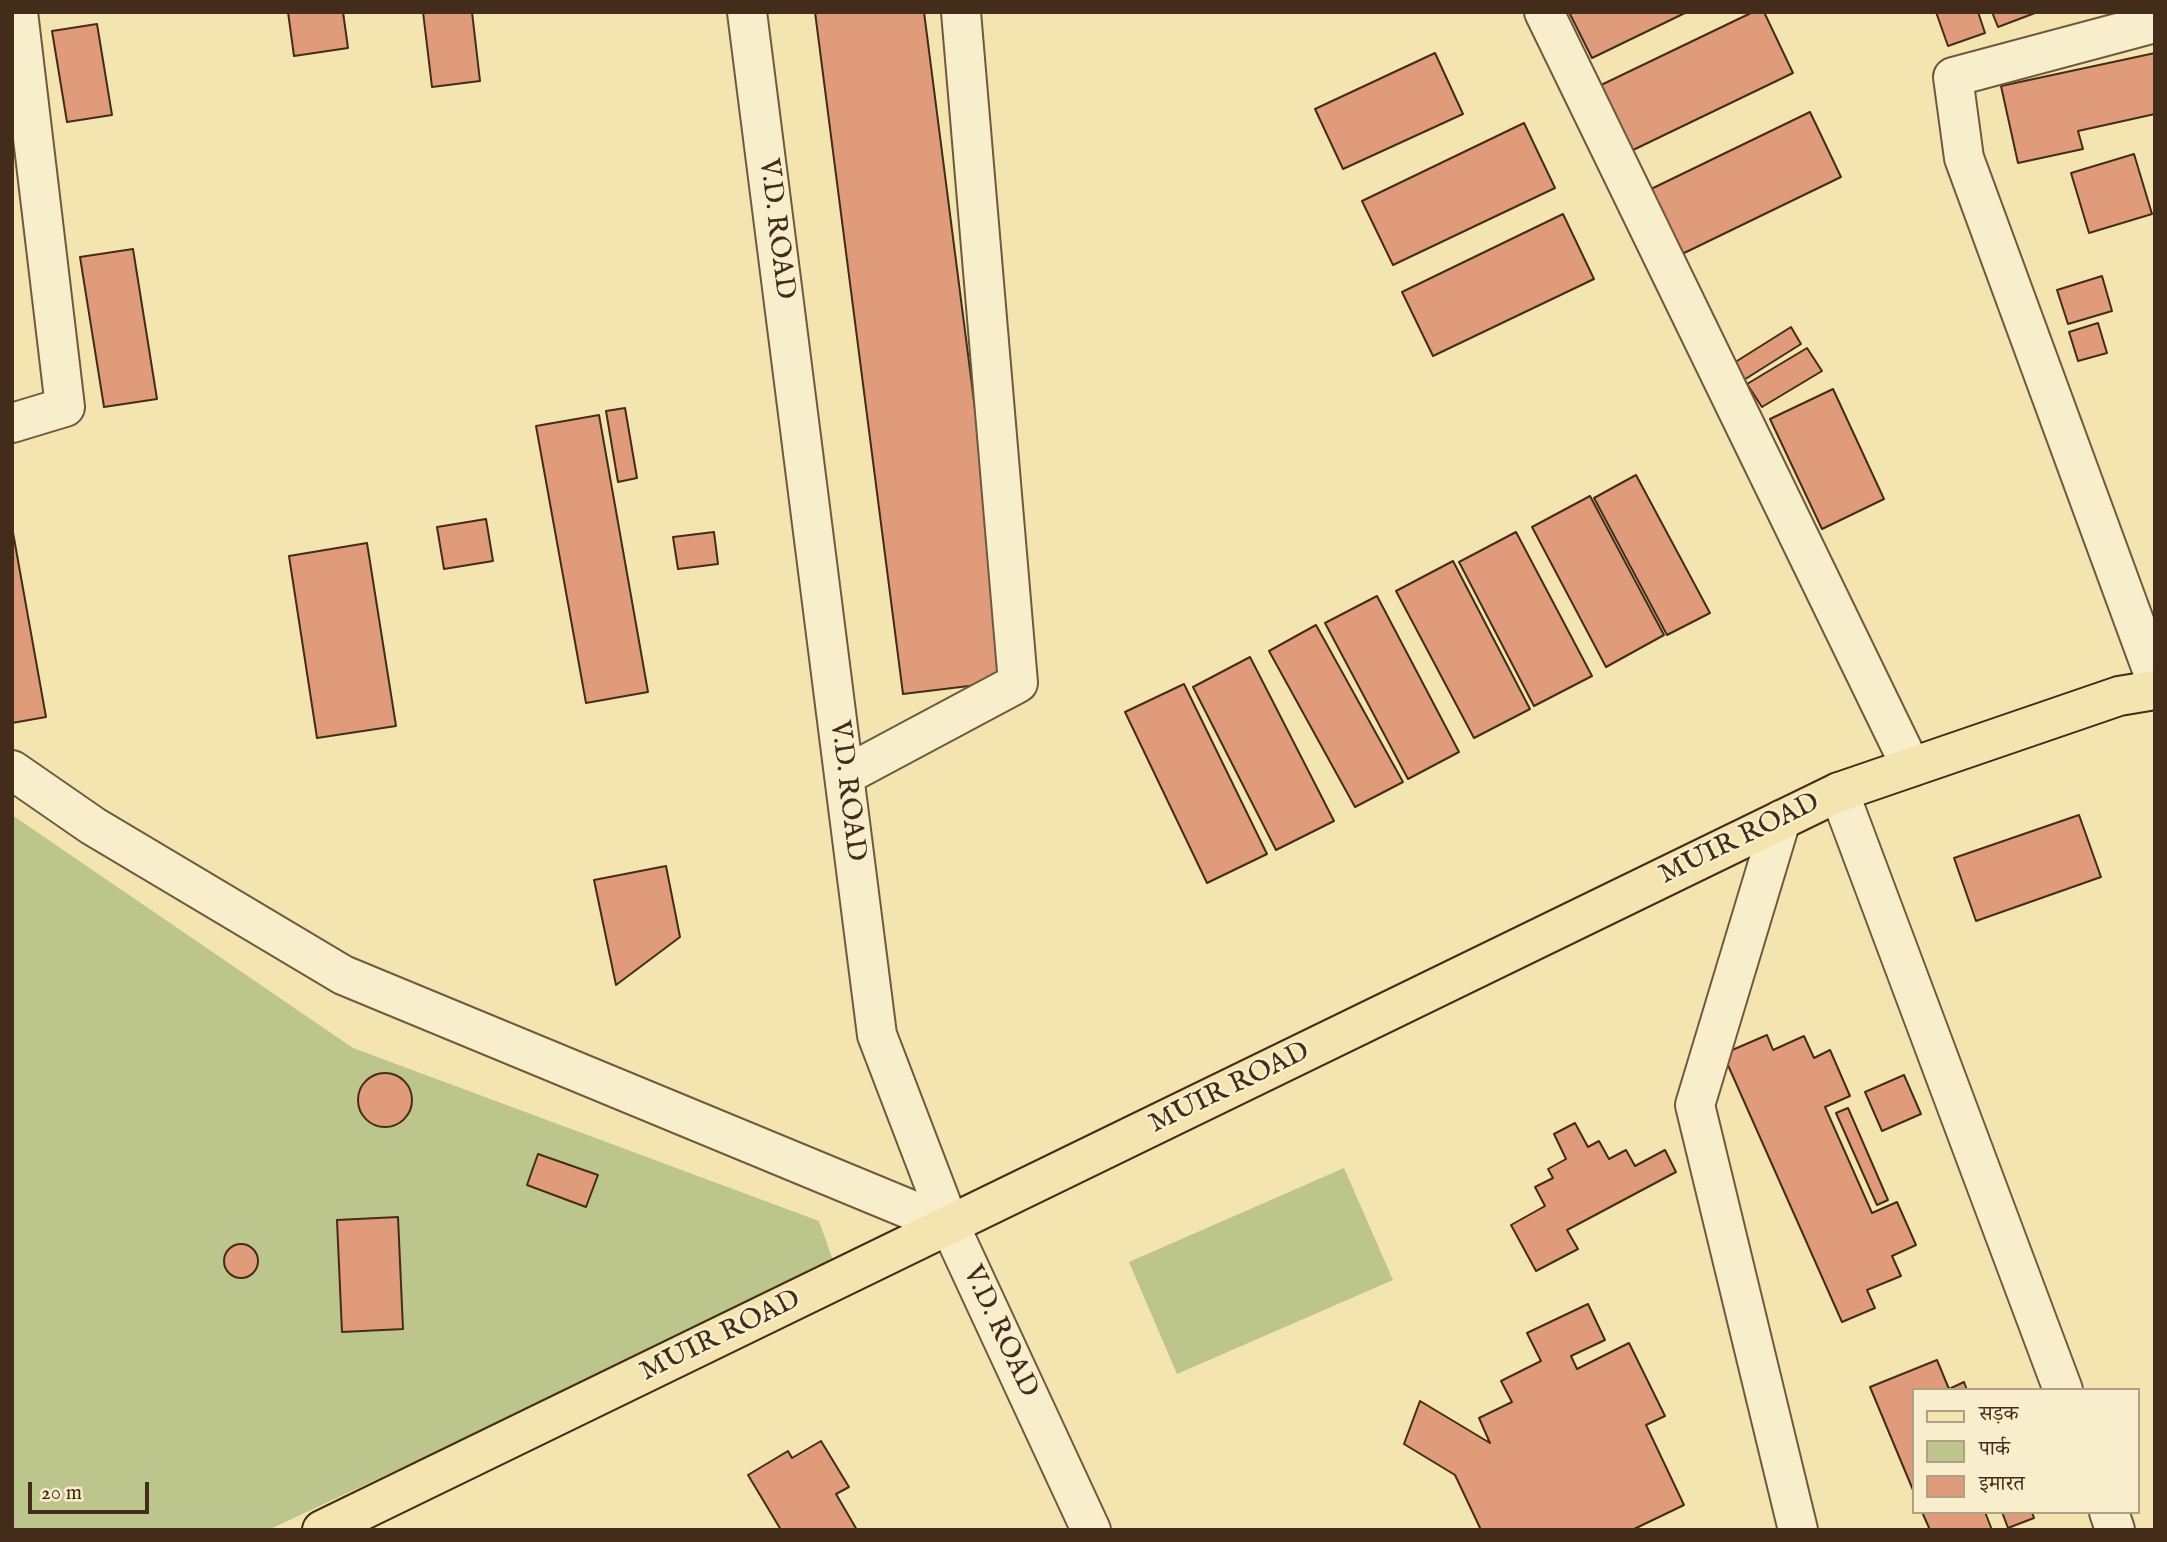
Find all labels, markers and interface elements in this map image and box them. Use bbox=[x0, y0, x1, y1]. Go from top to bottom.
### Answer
street label: V.D. ROAD bbox=[750, 157, 800, 301]
street label: V.D. ROAD bbox=[821, 719, 871, 863]
street label: MUIR ROAD bbox=[1654, 787, 1826, 893]
street label: MUIR ROAD bbox=[1144, 1036, 1316, 1142]
street label: V.D. ROAD bbox=[954, 1261, 1044, 1403]
street label: MUIR ROAD bbox=[635, 1284, 807, 1390]
legend bbox=[1912, 1388, 2139, 1514]
text: सड़क bbox=[1979, 1401, 2018, 1428]
text: पार्क bbox=[1979, 1436, 2010, 1463]
scale bar bbox=[32, 1468, 152, 1512]
text: इमारत bbox=[1979, 1471, 2025, 1498]
text: 20 m bbox=[41, 1480, 82, 1507]

